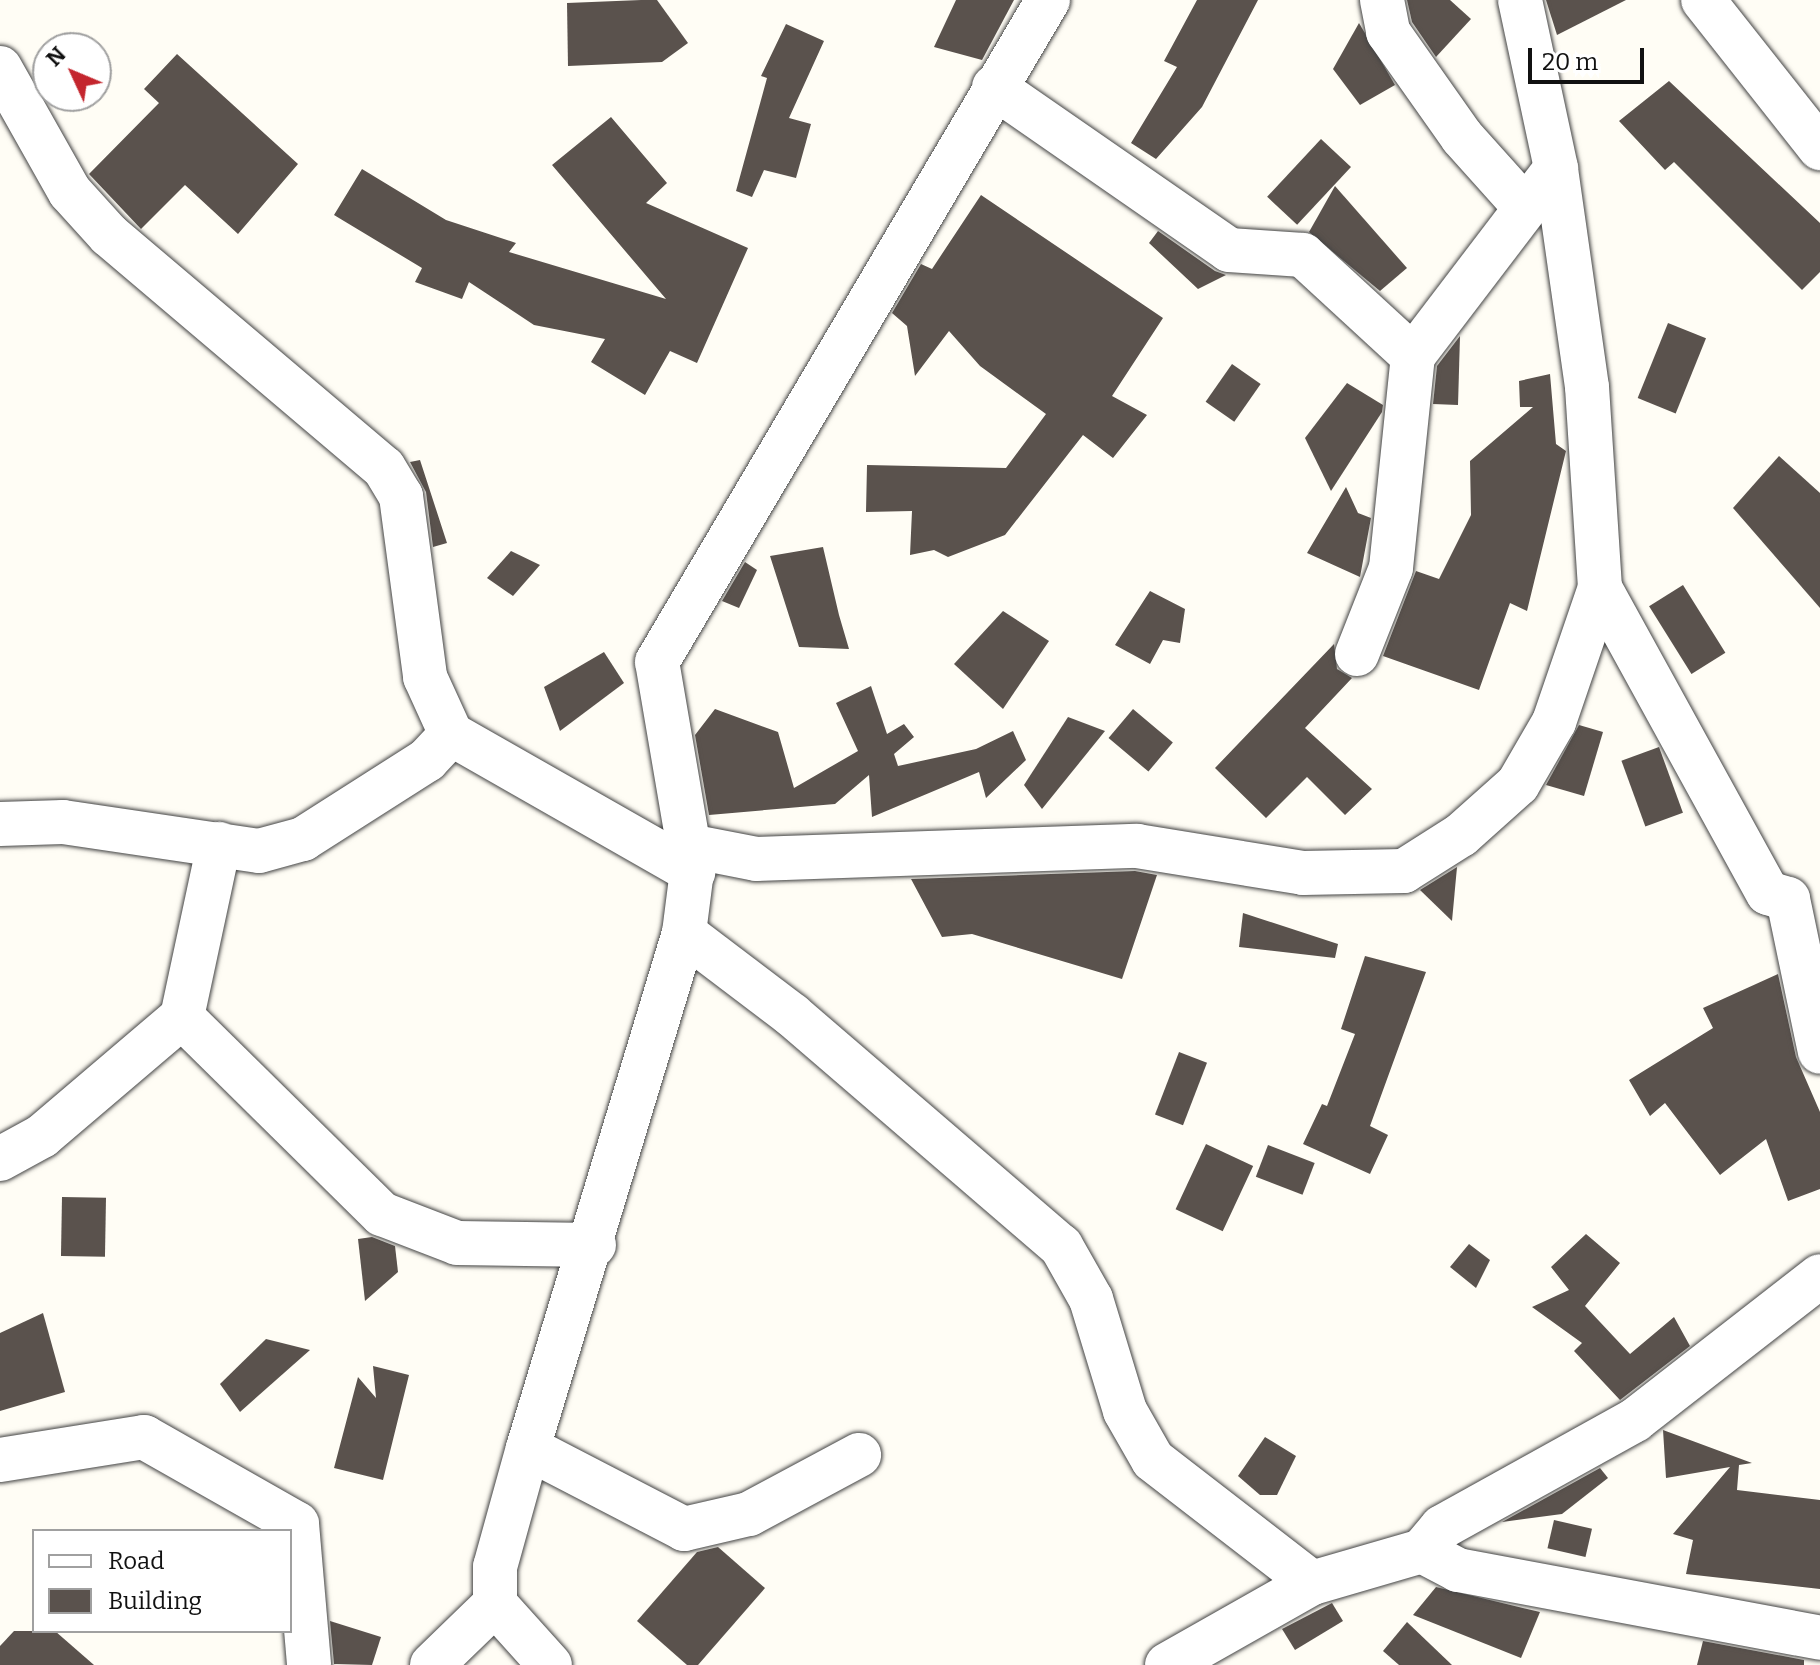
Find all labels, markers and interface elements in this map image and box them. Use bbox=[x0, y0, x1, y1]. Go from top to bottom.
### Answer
north arrow bbox=[32, 32, 112, 112]
scale bar bbox=[1532, 32, 1648, 82]
text: N bbox=[40, 41, 71, 72]
text: 20 m bbox=[1542, 48, 1598, 76]
legend bbox=[32, 1529, 292, 1633]
text: Road bbox=[108, 1547, 164, 1575]
text: Building bbox=[108, 1587, 202, 1615]

